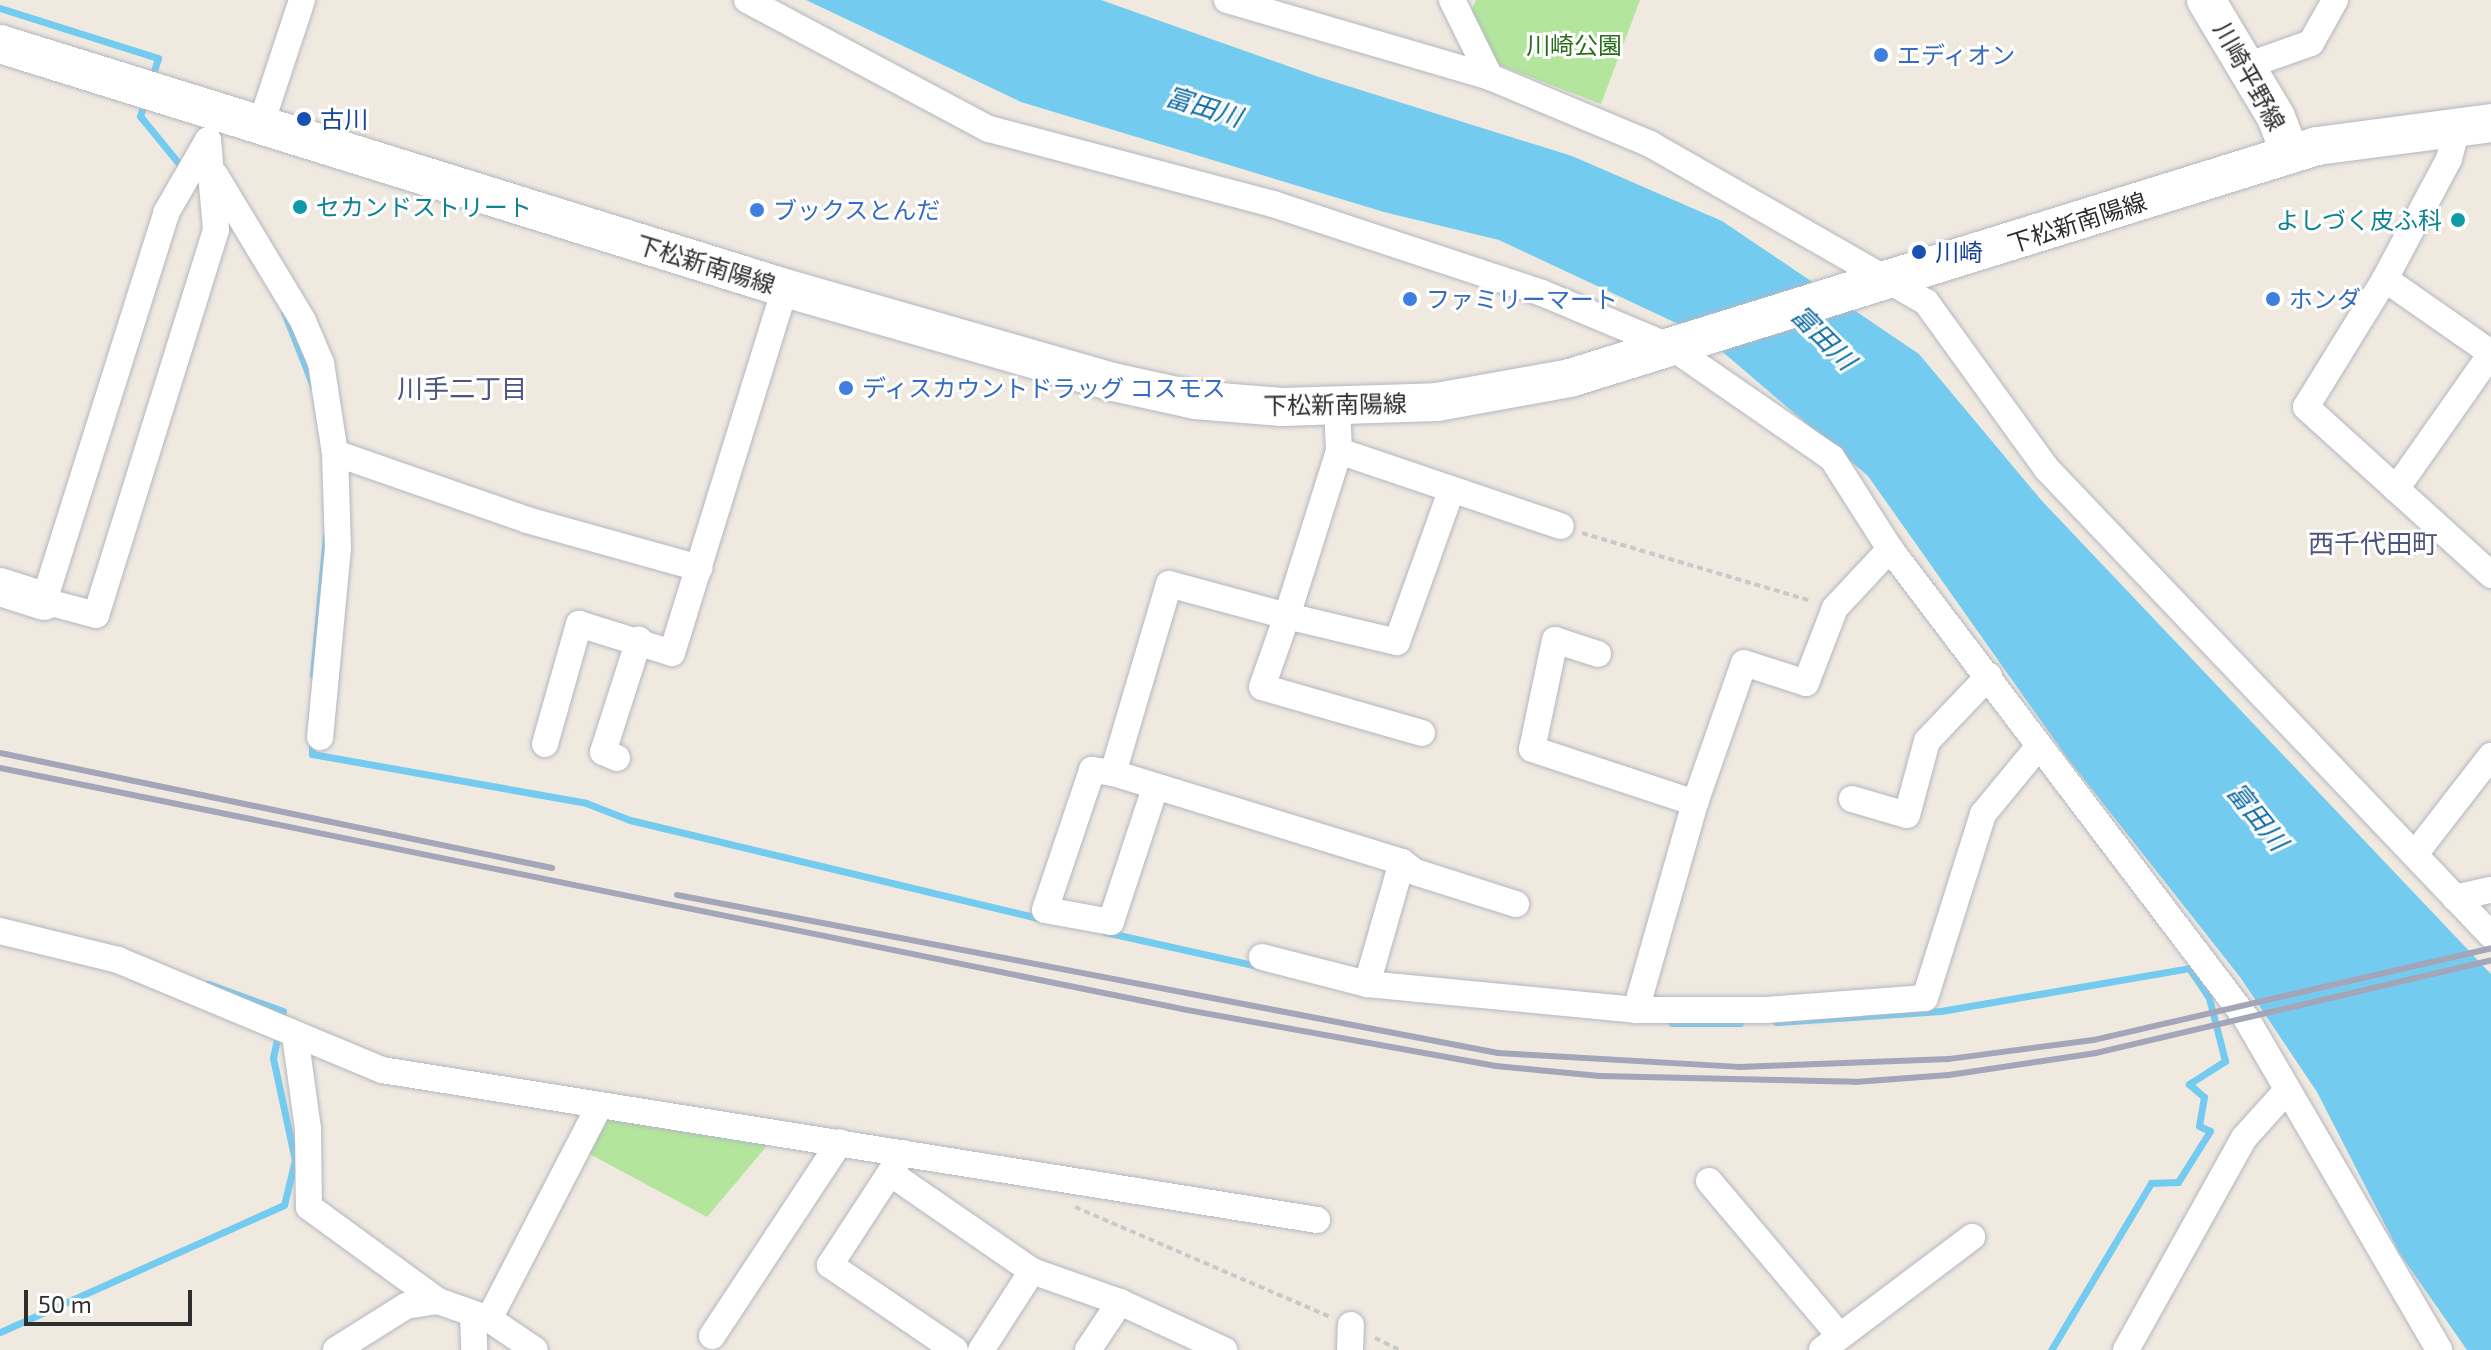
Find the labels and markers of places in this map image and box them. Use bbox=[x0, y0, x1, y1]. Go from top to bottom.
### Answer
place label: エディオン bbox=[1897, 41, 2017, 69]
marker: エディオン bbox=[1872, 46, 1890, 64]
place label: 古川 bbox=[320, 105, 368, 133]
marker: 古川 bbox=[295, 110, 313, 128]
place label: セカンドストリート bbox=[316, 193, 532, 221]
place label: ブックスとんだ bbox=[773, 196, 941, 224]
marker: セカンドストリート bbox=[291, 198, 309, 216]
marker: ブックスとんだ bbox=[748, 201, 766, 219]
place label: よしづく皮ふ科 bbox=[2274, 206, 2442, 234]
marker: よしづく皮ふ科 bbox=[2449, 211, 2467, 229]
place label: 川崎 bbox=[1935, 238, 1983, 266]
marker: 川崎 bbox=[1910, 243, 1928, 261]
place label: ファミリーマート bbox=[1426, 285, 1618, 313]
place label: ホンダ bbox=[2289, 285, 2361, 313]
marker: ファミリーマート bbox=[1401, 290, 1419, 308]
marker: ホンダ bbox=[2264, 290, 2282, 308]
place label: ディスカウントドラッグ コスモス bbox=[862, 374, 1227, 402]
marker: ディスカウントドラッグ コスモス bbox=[837, 379, 855, 397]

